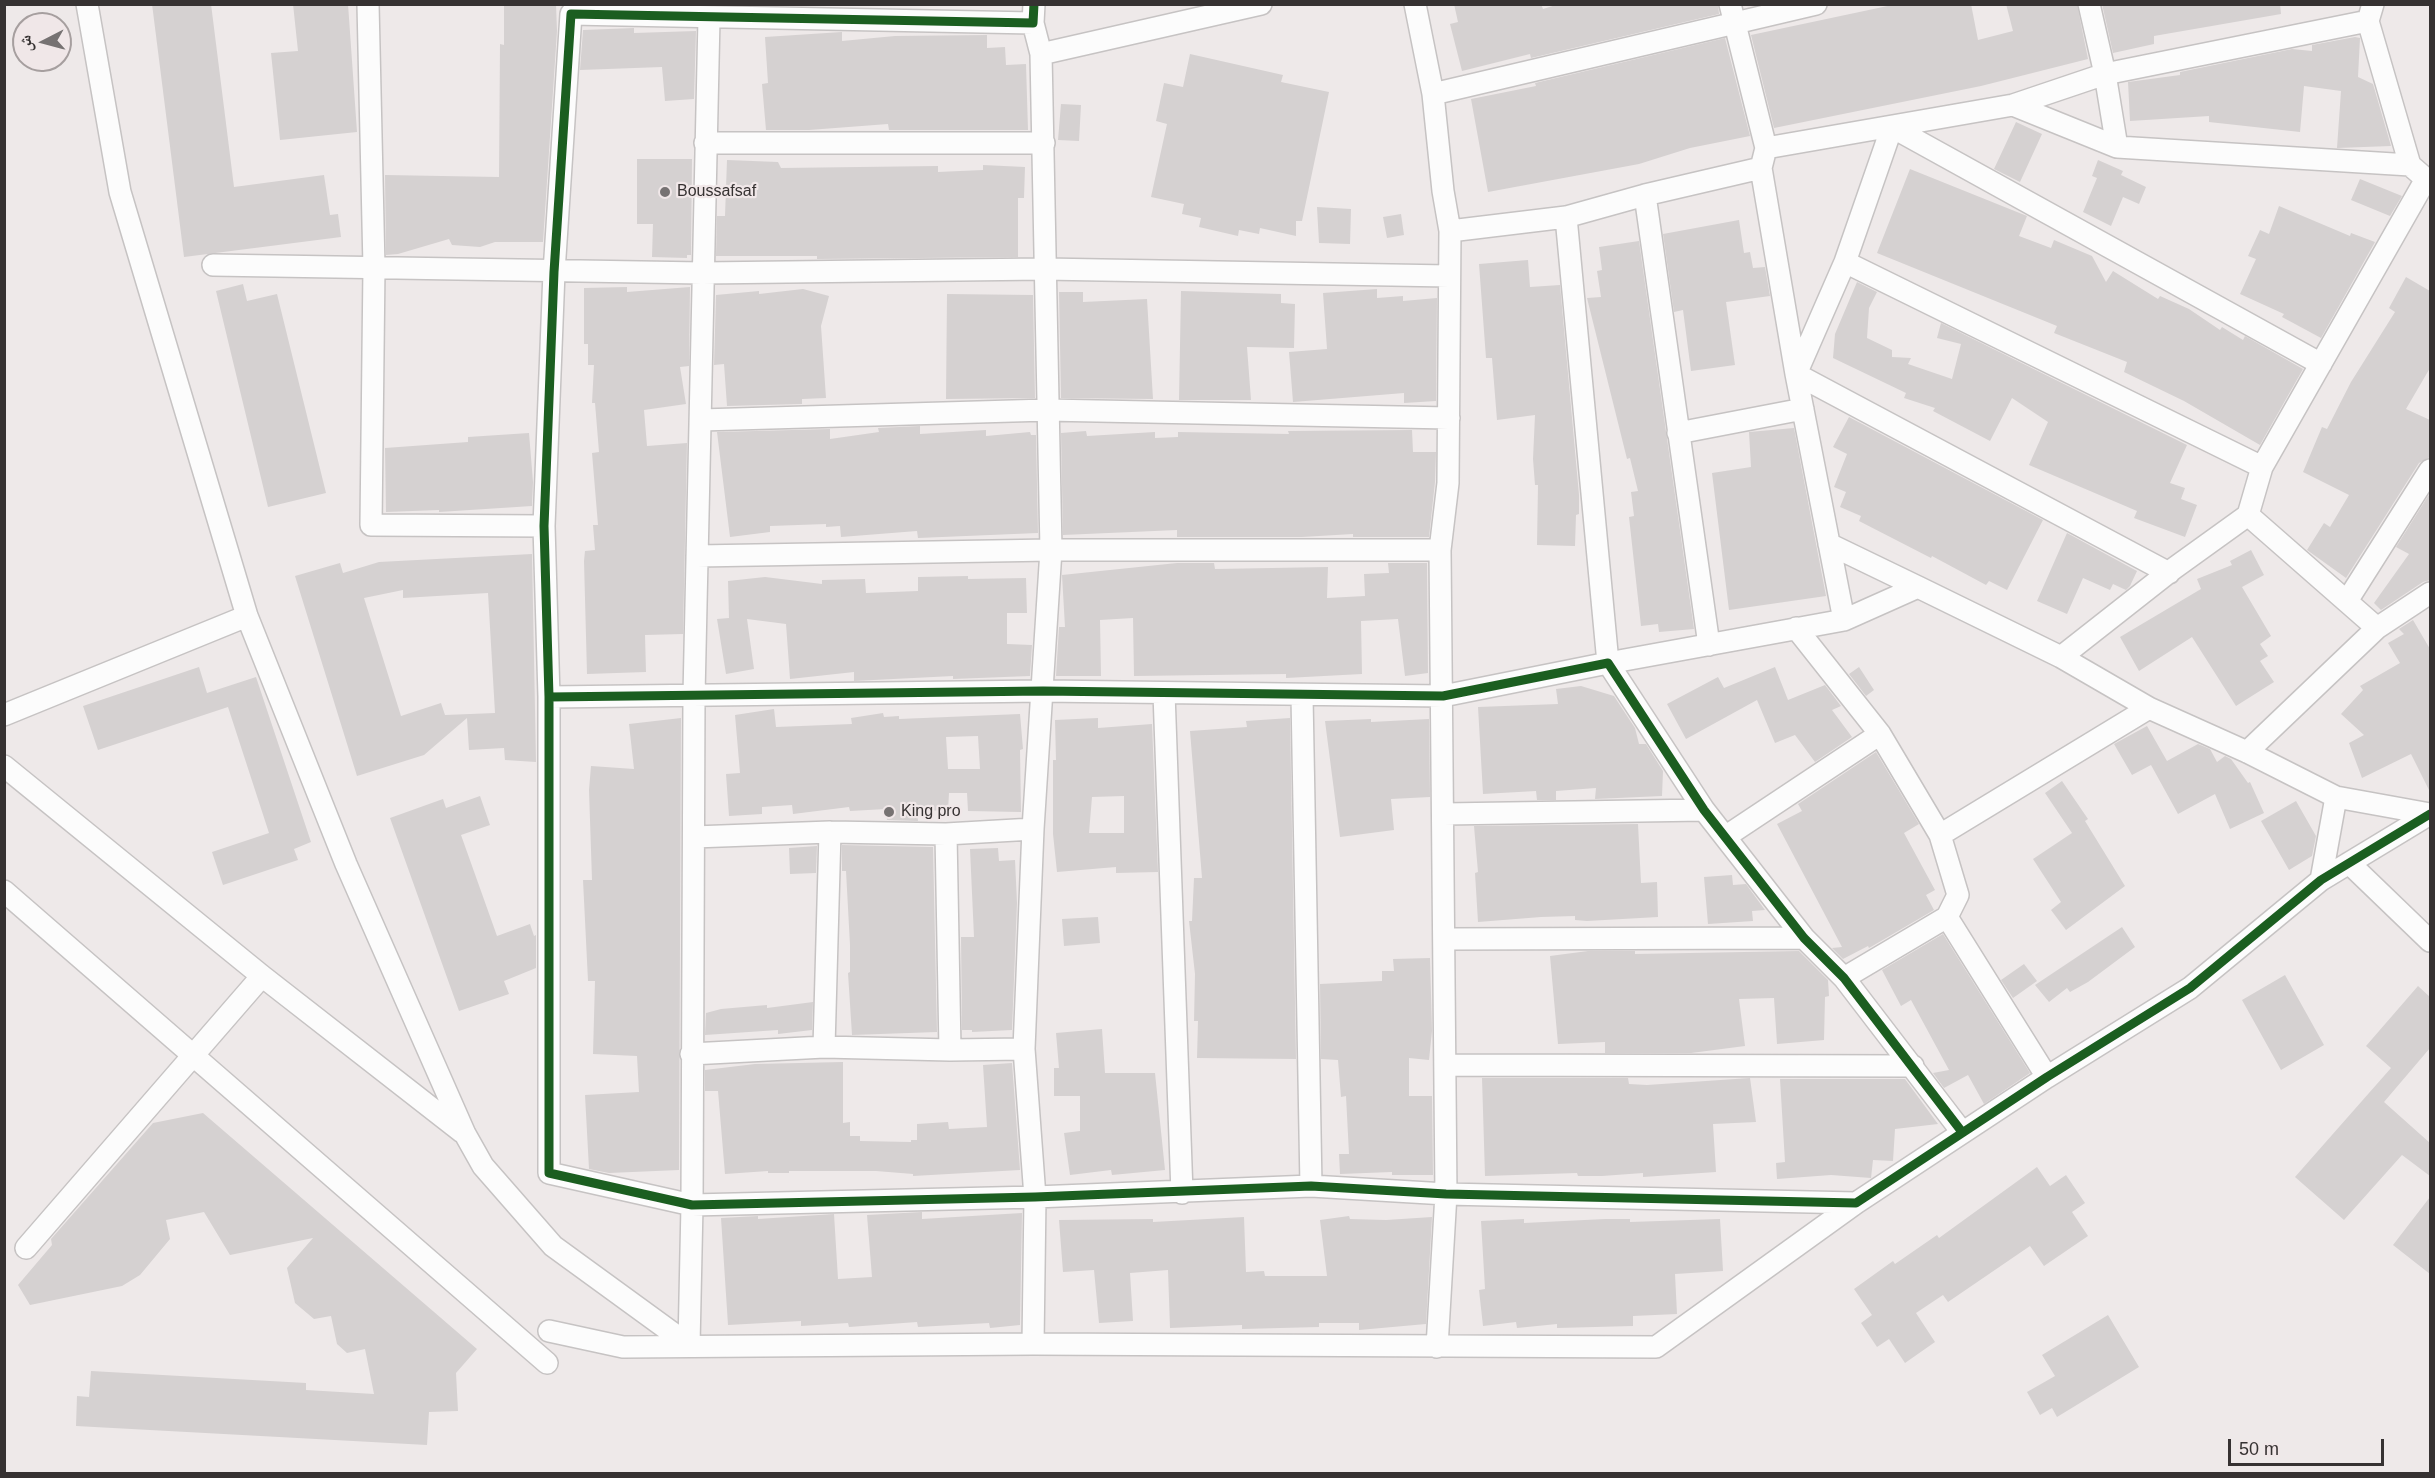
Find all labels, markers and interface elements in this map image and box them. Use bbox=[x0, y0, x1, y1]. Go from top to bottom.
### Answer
north arrow bbox=[12, 12, 72, 72]
text: ش bbox=[16, 34, 35, 53]
place label: Boussafsaf bbox=[677, 182, 756, 202]
marker: Boussafsaf bbox=[658, 185, 672, 199]
place label: King pro bbox=[901, 802, 961, 822]
marker: King pro bbox=[882, 805, 896, 819]
scale bar bbox=[2231, 1427, 2387, 1465]
text: 50 m bbox=[2239, 1439, 2279, 1459]

